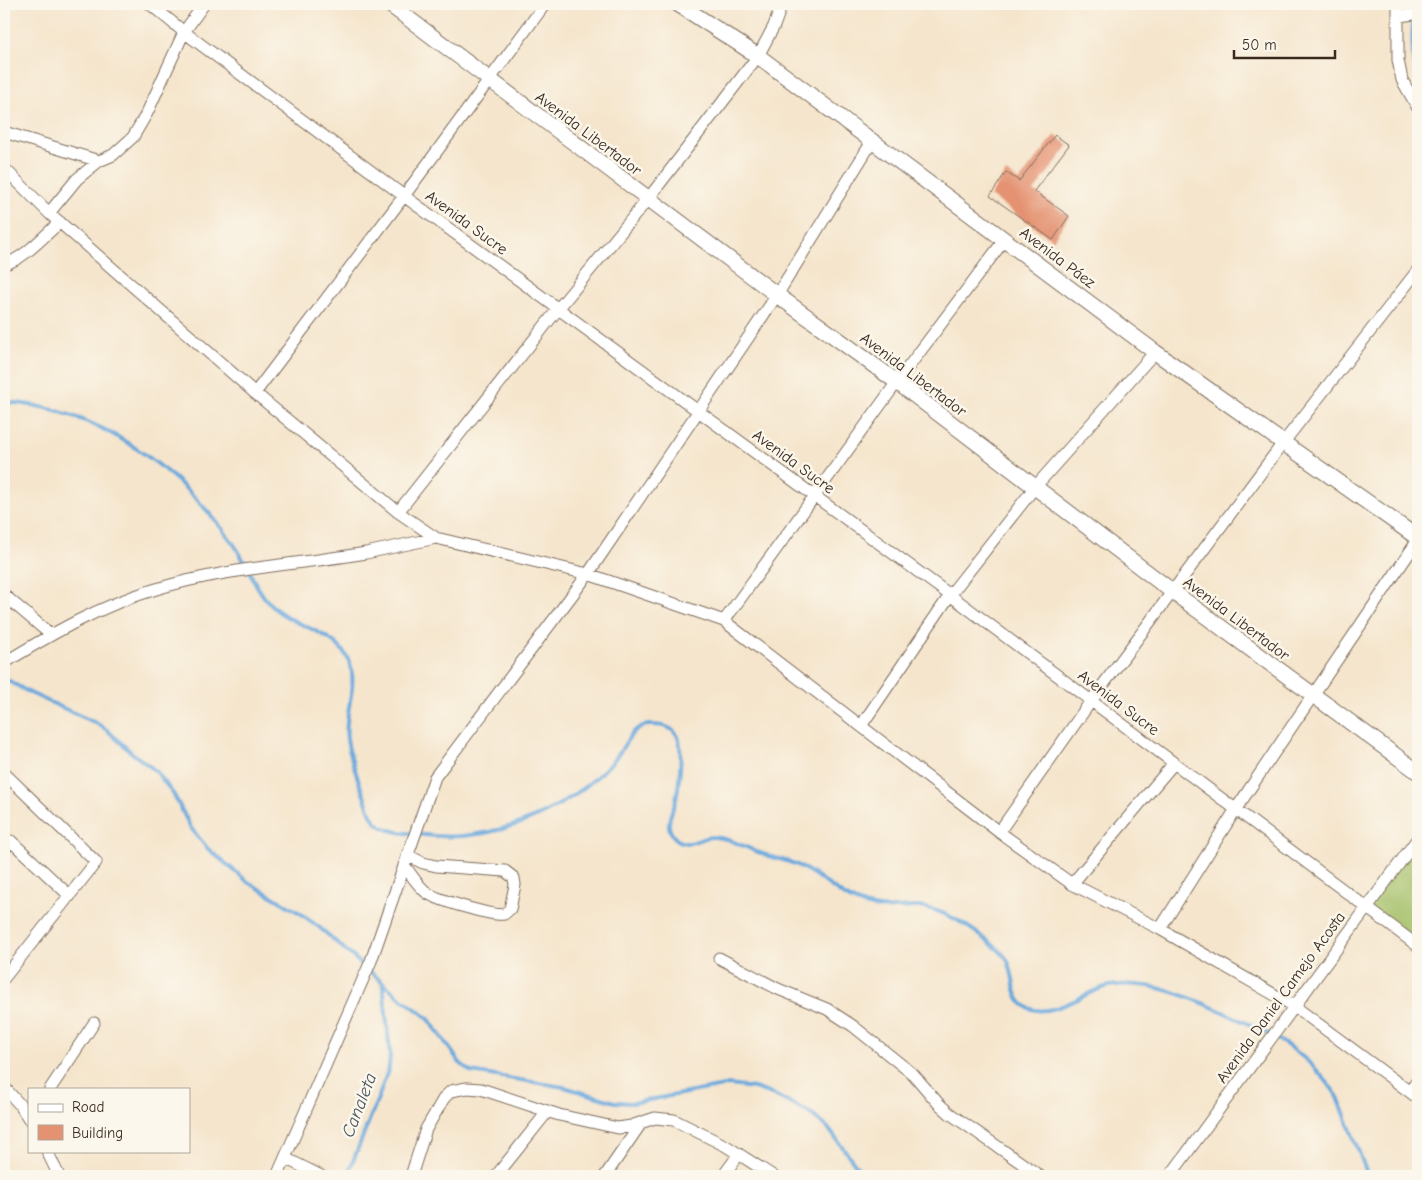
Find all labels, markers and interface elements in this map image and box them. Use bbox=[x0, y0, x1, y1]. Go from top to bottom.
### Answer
scale bar bbox=[1234, 28, 1336, 60]
text: 50 m bbox=[1242, 36, 1277, 54]
street label: Avenida Libertador bbox=[532, 88, 646, 180]
street label: Avenida Sucre bbox=[422, 187, 511, 259]
street label: Avenida Páez bbox=[1016, 224, 1099, 292]
street label: Avenida Libertador bbox=[857, 329, 971, 421]
street label: Avenida Sucre bbox=[749, 426, 838, 498]
street label: Avenida Libertador bbox=[1180, 573, 1294, 665]
street label: Avenida Sucre bbox=[1074, 666, 1163, 739]
street label: Avenida Daniel Camejo Acosta bbox=[1213, 908, 1349, 1087]
water label: Canaleta bbox=[338, 1070, 381, 1140]
legend bbox=[28, 1088, 190, 1152]
text: Road bbox=[72, 1098, 104, 1116]
text: Building bbox=[72, 1124, 123, 1142]

